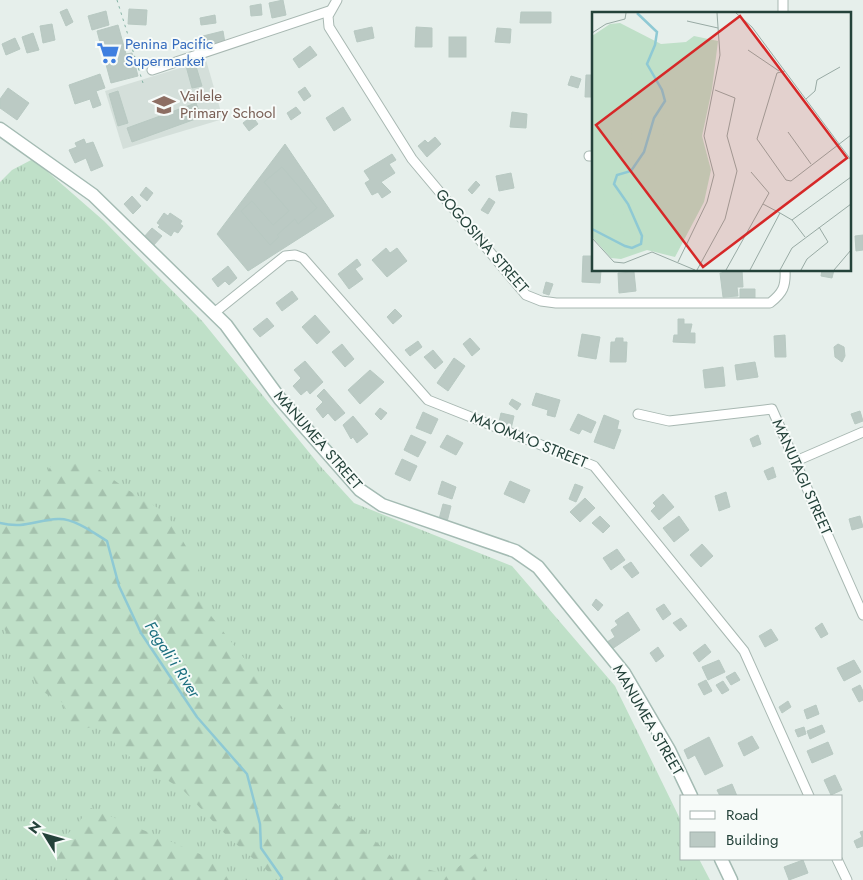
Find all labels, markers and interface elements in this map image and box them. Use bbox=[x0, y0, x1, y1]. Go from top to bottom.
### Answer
inset map bbox=[592, 12, 850, 271]
place label: Penina Pacific Supermarket bbox=[125, 33, 213, 72]
supermarket icon: Penina Pacific Supermarket bbox=[95, 40, 121, 66]
place label: Vailele Primary School bbox=[180, 85, 276, 124]
school or university icon: Vailele Primary School bbox=[151, 92, 177, 118]
street label: GOGOSINA STREET bbox=[430, 184, 534, 298]
street label: MANUMEA STREET bbox=[269, 386, 367, 494]
street label: MA'OMA'O STREET bbox=[467, 407, 591, 473]
street label: MANUTAGI STREET bbox=[767, 415, 837, 539]
water label: Fagali'i River bbox=[139, 616, 207, 704]
street label: MANUMEA STREET bbox=[607, 660, 689, 780]
legend bbox=[680, 795, 843, 860]
text: Road bbox=[726, 804, 758, 826]
north arrow bbox=[20, 810, 70, 860]
text: N bbox=[23, 817, 46, 838]
text: Building bbox=[726, 829, 778, 851]

